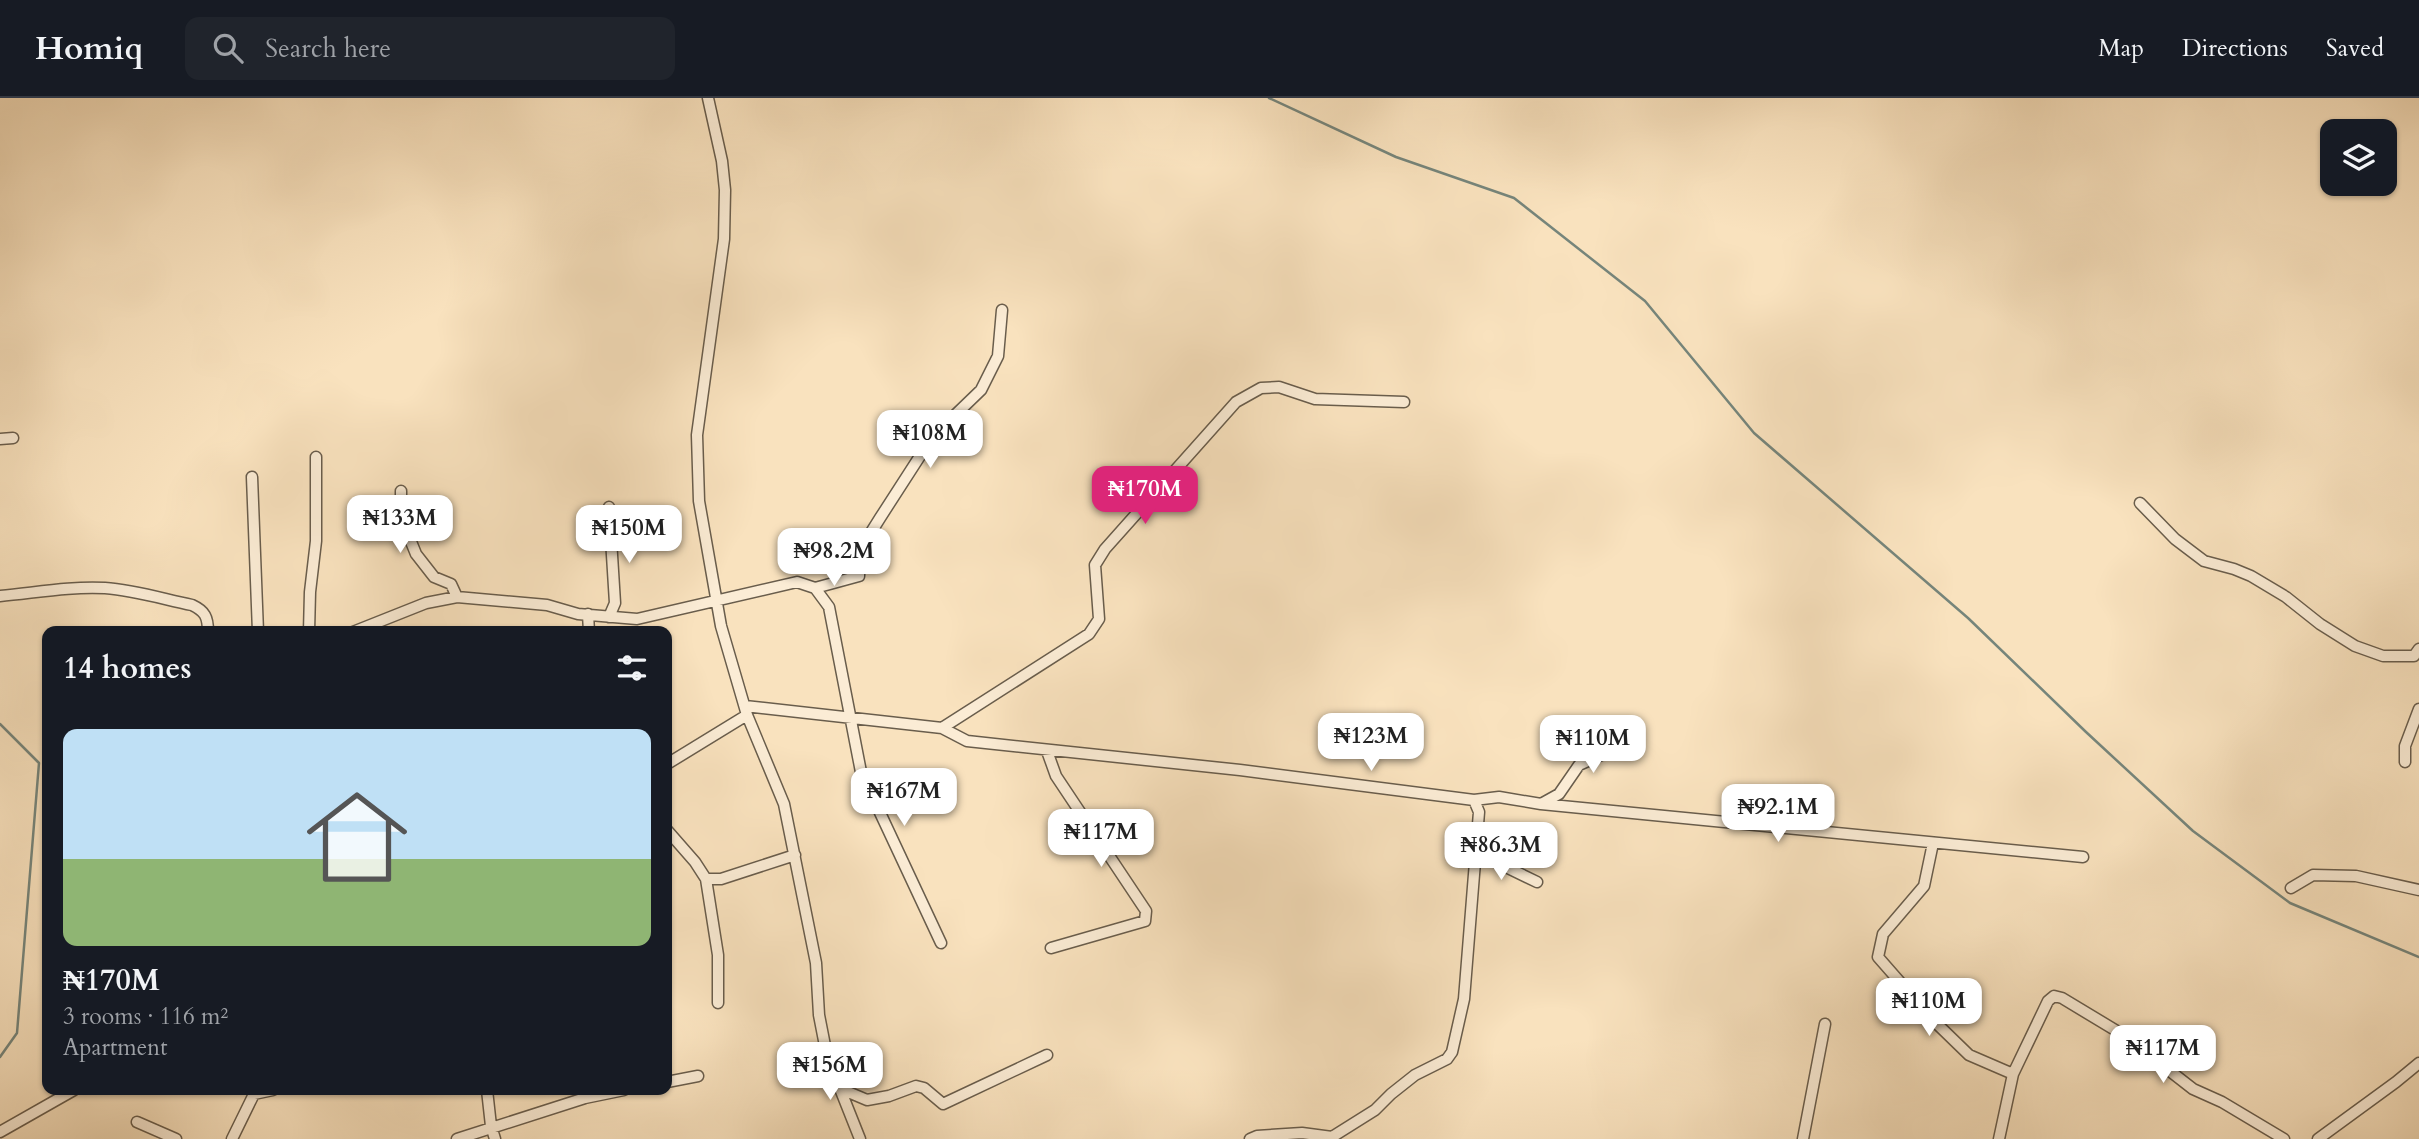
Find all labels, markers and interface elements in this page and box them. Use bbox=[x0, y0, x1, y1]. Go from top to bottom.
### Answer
search box bbox=[185, 17, 675, 80]
text: Homiq bbox=[35, 26, 143, 71]
icon: search bbox=[209, 29, 247, 67]
text: Search here bbox=[265, 31, 391, 66]
text: Map bbox=[2098, 32, 2144, 65]
text: Directions bbox=[2182, 32, 2288, 65]
text: Saved bbox=[2326, 32, 2384, 65]
map controls bbox=[2320, 119, 2397, 196]
button: layers bbox=[2320, 119, 2397, 196]
pin: ₦108M bbox=[881, 410, 979, 470]
text: ₦108M bbox=[893, 417, 967, 448]
pin: ₦170M bbox=[1096, 466, 1194, 526]
text: ₦170M bbox=[1108, 473, 1182, 504]
pin: ₦133M bbox=[351, 496, 449, 555]
text: ₦133M bbox=[363, 502, 437, 533]
pin: ₦150M bbox=[580, 505, 678, 565]
text: ₦150M bbox=[592, 512, 666, 543]
pin: ₦98.2M bbox=[777, 528, 891, 588]
text: ₦98.2M bbox=[794, 535, 874, 566]
text: 14 homes bbox=[63, 648, 192, 689]
icon: filters bbox=[613, 649, 651, 687]
pin: ₦123M bbox=[1322, 714, 1420, 773]
pin: ₦110M bbox=[1544, 716, 1642, 775]
text: ₦123M bbox=[1334, 720, 1408, 751]
text: ₦110M bbox=[1556, 722, 1630, 753]
pin: ₦167M bbox=[855, 768, 953, 828]
icon: home bbox=[294, 774, 420, 900]
text: ₦167M bbox=[867, 775, 941, 806]
pin: ₦92.1M bbox=[1721, 784, 1835, 844]
text: ₦92.1M bbox=[1738, 791, 1818, 822]
pin: ₦117M bbox=[1052, 810, 1150, 869]
text: ₦117M bbox=[1064, 816, 1138, 847]
pin: ₦86.3M bbox=[1444, 822, 1558, 882]
text: ₦86.3M bbox=[1461, 829, 1541, 860]
text: ₦170M bbox=[63, 960, 160, 1001]
pin: ₦110M bbox=[1880, 978, 1978, 1038]
text: ₦110M bbox=[1892, 985, 1966, 1016]
text: 3 rooms · 116 m² bbox=[63, 1001, 228, 1032]
pin: ₦117M bbox=[2114, 1026, 2212, 1085]
text: Apartment bbox=[63, 1032, 167, 1063]
text: ₦117M bbox=[2126, 1032, 2200, 1063]
pin: ₦156M bbox=[781, 1042, 879, 1102]
text: ₦156M bbox=[793, 1049, 867, 1080]

